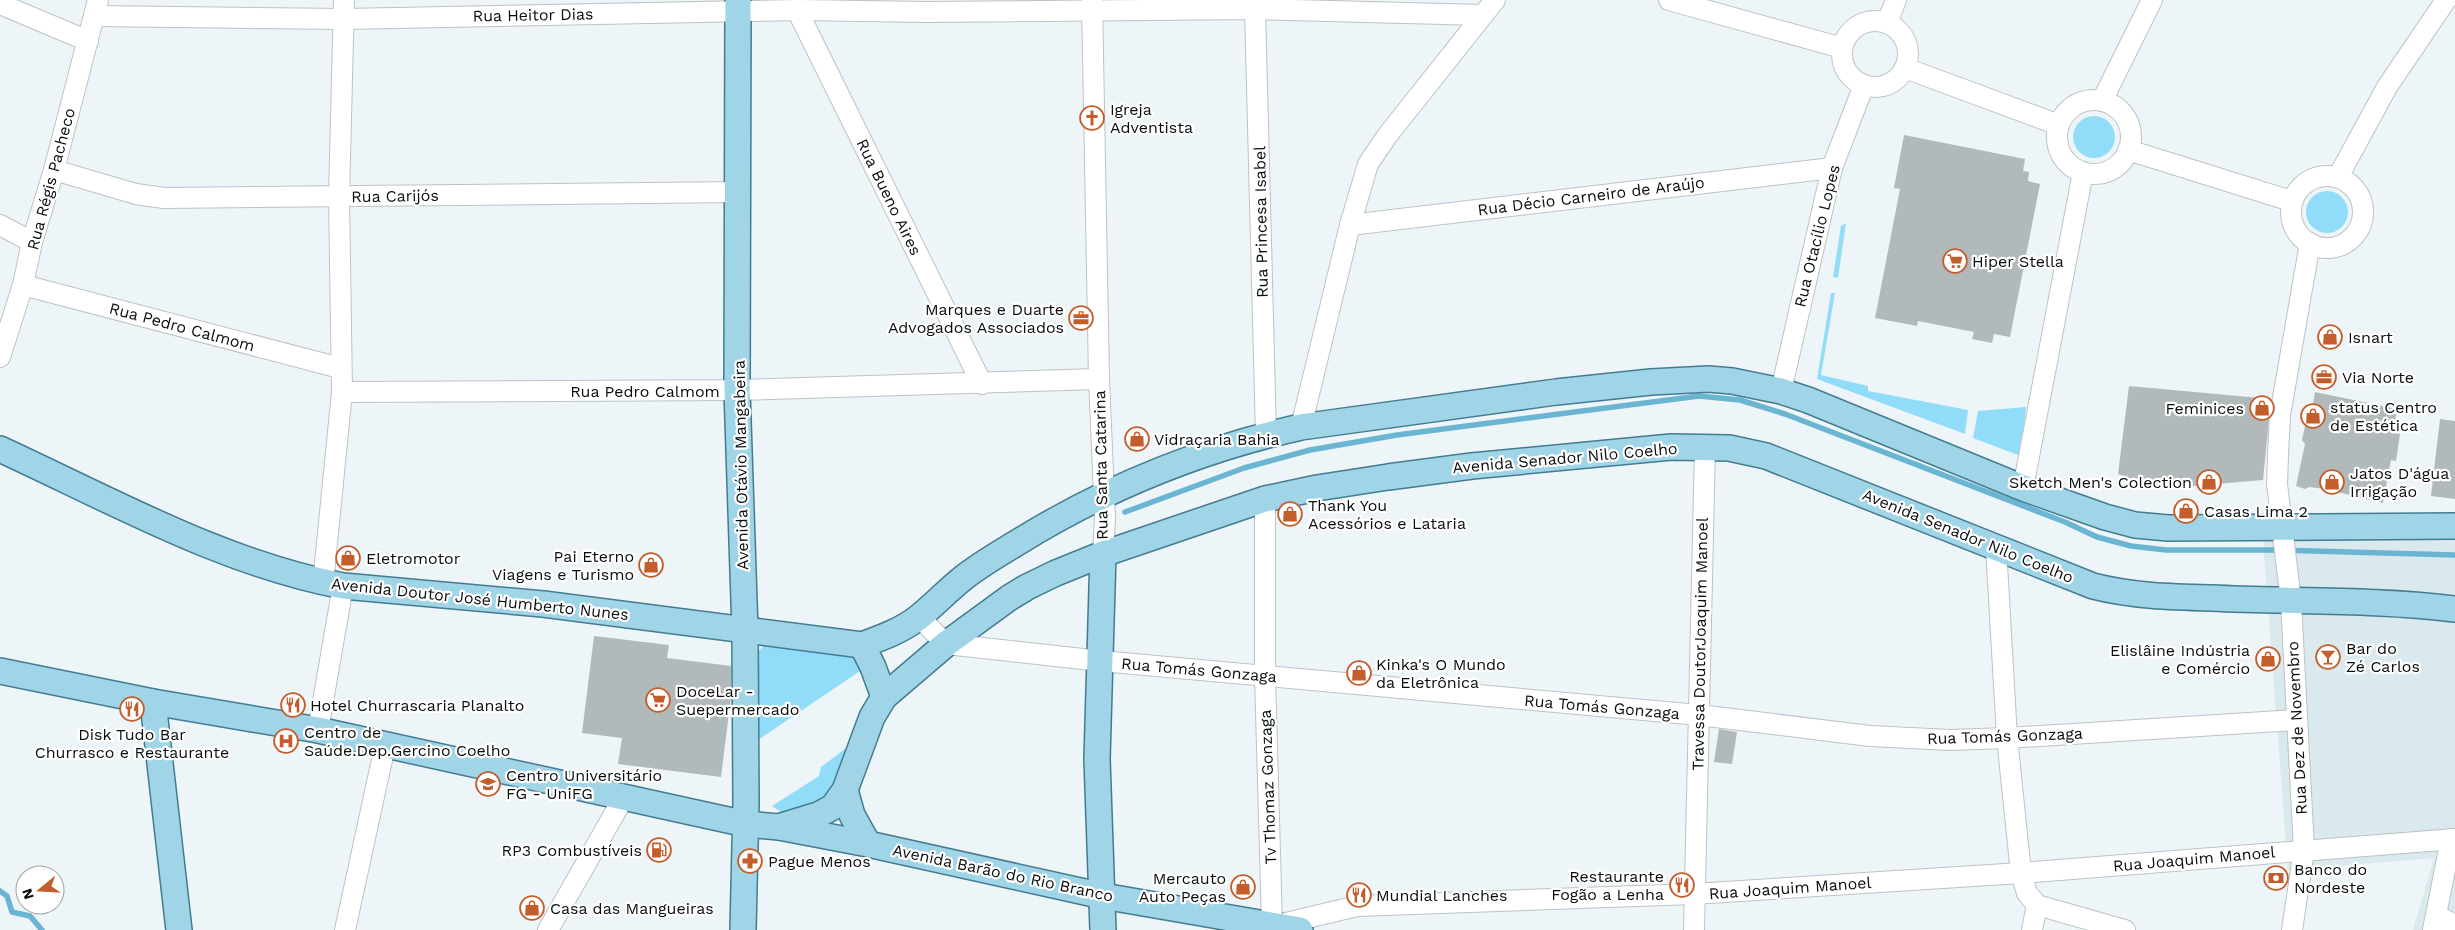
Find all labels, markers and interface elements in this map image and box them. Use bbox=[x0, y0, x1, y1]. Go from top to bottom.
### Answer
street label: Rua Heitor Dias bbox=[472, 4, 594, 26]
place label: Igreja Adventista bbox=[1110, 100, 1193, 137]
church icon: Igreja Adventista bbox=[1079, 105, 1105, 131]
street label: Rua Régis Pacheco bbox=[23, 106, 79, 252]
street label: Rua Bueno Aires bbox=[853, 136, 925, 258]
street label: Rua Princesa Isabel bbox=[1250, 146, 1272, 298]
street label: Rua Otacílio Lopes bbox=[1790, 163, 1844, 309]
street label: Rua Décio Carneiro de Araújo bbox=[1476, 173, 1706, 219]
street label: Rua Carijós bbox=[351, 186, 439, 206]
supermarket icon: Hiper Stella bbox=[1942, 248, 1968, 274]
place label: Hiper Stella bbox=[1972, 252, 2064, 271]
street label: Rua Pedro Calmom bbox=[107, 298, 257, 356]
place label: Marques e Duarte Advogados Associados bbox=[888, 300, 1064, 337]
office icon: Marques e Duarte Advogados Associados bbox=[1068, 305, 1094, 331]
shop icon: Isnart bbox=[2317, 324, 2343, 350]
place label: Isnart bbox=[2348, 328, 2393, 347]
street label: Avenida Otávio Mangabeira bbox=[730, 360, 752, 570]
office icon: Via Norte bbox=[2311, 364, 2337, 390]
place label: Via Norte bbox=[2342, 368, 2414, 387]
street label: Rua Pedro Calmom bbox=[570, 382, 720, 401]
street label: Rua Santa Catarina bbox=[1090, 390, 1112, 540]
shop icon: Feminices bbox=[2249, 395, 2275, 421]
place label: status Centro de Estética bbox=[2330, 398, 2437, 435]
place label: Feminices bbox=[2166, 399, 2244, 418]
shop icon: status Centro de Estética bbox=[2300, 403, 2326, 429]
shop icon: Vidraçaria Bahia bbox=[1124, 426, 1150, 452]
place label: Vidraçaria Bahia bbox=[1154, 430, 1280, 449]
street label: Avenida Senador Nilo Coelho bbox=[1452, 439, 1678, 477]
place label: Jatos D'água Irrigação bbox=[2350, 464, 2449, 501]
shop icon: Sketch Men's Colection bbox=[2196, 469, 2222, 495]
shop icon: Jatos D'água Irrigação bbox=[2319, 469, 2345, 495]
place label: Sketch Men's Colection bbox=[2009, 473, 2192, 492]
street label: Avenida Senador Nilo Coelho bbox=[1860, 485, 2076, 587]
place label: Thank You Acessórios e Lataria bbox=[1308, 496, 1466, 533]
shop icon: Casas Lima 2 bbox=[2173, 498, 2199, 524]
shop icon: Thank You Acessórios e Lataria bbox=[1277, 501, 1303, 527]
place label: Casas Lima 2 bbox=[2204, 502, 2308, 521]
street label: Travessa DoutorJoaquim Manoel bbox=[1688, 517, 1712, 771]
shop icon: Eletromotor bbox=[335, 545, 361, 571]
place label: Pai Eterno Viagens e Turismo bbox=[492, 547, 634, 584]
place label: Eletromotor bbox=[366, 549, 461, 568]
shop icon: Pai Eterno Viagens e Turismo bbox=[638, 552, 664, 578]
street label: Avenida Doutor José Humberto Nunes bbox=[330, 574, 630, 624]
place label: Bar do Zé Carlos bbox=[2346, 639, 2420, 676]
place label: Elislâine Indústria e Comércio bbox=[2110, 641, 2250, 678]
street label: Rua Dez de Novembro bbox=[2283, 641, 2311, 815]
bar icon: Bar do Zé Carlos bbox=[2315, 644, 2341, 670]
shop icon: Elislâine Indústria e Comércio bbox=[2255, 646, 2281, 672]
street label: Rua Tomás Gonzaga bbox=[1120, 654, 1278, 686]
place label: Kinka's O Mundo da Eletrônica bbox=[1376, 655, 1506, 692]
shop icon: Kinka's O Mundo da Eletrônica bbox=[1346, 660, 1372, 686]
place label: DoceLar - Suepermercado bbox=[676, 682, 799, 719]
supermarket icon: DoceLar - Suepermercado bbox=[645, 687, 671, 713]
street label: Rua Tomás Gonzaga bbox=[1523, 691, 1681, 723]
restaurant icon: Hotel Churrascaria Planalto bbox=[280, 692, 306, 718]
restaurant icon: Disk Tudo Bar Churrasco e Restaurante bbox=[119, 696, 145, 722]
place label: Hotel Churrascaria Planalto bbox=[310, 696, 524, 715]
street label: Tv Thomaz Gonzaga bbox=[1256, 709, 1280, 865]
place label: Centro de Saúde.Dep.Gercino Coelho bbox=[304, 723, 510, 760]
street label: Rua Tomás Gonzaga bbox=[1927, 724, 2083, 748]
place label: Disk Tudo Bar Churrasco e Restaurante bbox=[35, 725, 229, 762]
hospital icon: Centro de Saúde.Dep.Gercino Coelho bbox=[273, 728, 299, 754]
place label: Centro Universitário FG - UniFG bbox=[506, 766, 662, 803]
school or university icon: Centro Universitário FG - UniFG bbox=[475, 771, 501, 797]
fuel station icon: RP3 Combustíveis bbox=[646, 837, 672, 863]
street label: Avenida Barão do Rio Branco bbox=[891, 840, 1115, 906]
place label: RP3 Combustíveis bbox=[501, 841, 642, 860]
street label: Rua Joaquim Manoel bbox=[2112, 842, 2276, 876]
pharmacy icon: Pague Menos bbox=[737, 848, 763, 874]
place label: Pague Menos bbox=[768, 852, 871, 871]
place label: Banco do Nordeste bbox=[2294, 860, 2367, 897]
north arrow bbox=[15, 865, 65, 915]
bank icon: Banco do Nordeste bbox=[2263, 865, 2289, 891]
place label: Restaurante Fogão a Lenha bbox=[1551, 867, 1664, 904]
place label: Mercauto Auto Peças bbox=[1139, 869, 1226, 906]
restaurant icon: Restaurante Fogão a Lenha bbox=[1669, 872, 1695, 898]
street label: Rua Joaquim Manoel bbox=[1708, 873, 1872, 903]
shop icon: Mercauto Auto Peças bbox=[1230, 874, 1256, 900]
restaurant icon: Mundial Lanches bbox=[1346, 882, 1372, 908]
place label: Mundial Lanches bbox=[1376, 886, 1508, 905]
text: N bbox=[18, 887, 37, 901]
shop icon: Casa das Mangueiras bbox=[519, 895, 545, 921]
place label: Casa das Mangueiras bbox=[550, 899, 714, 918]

